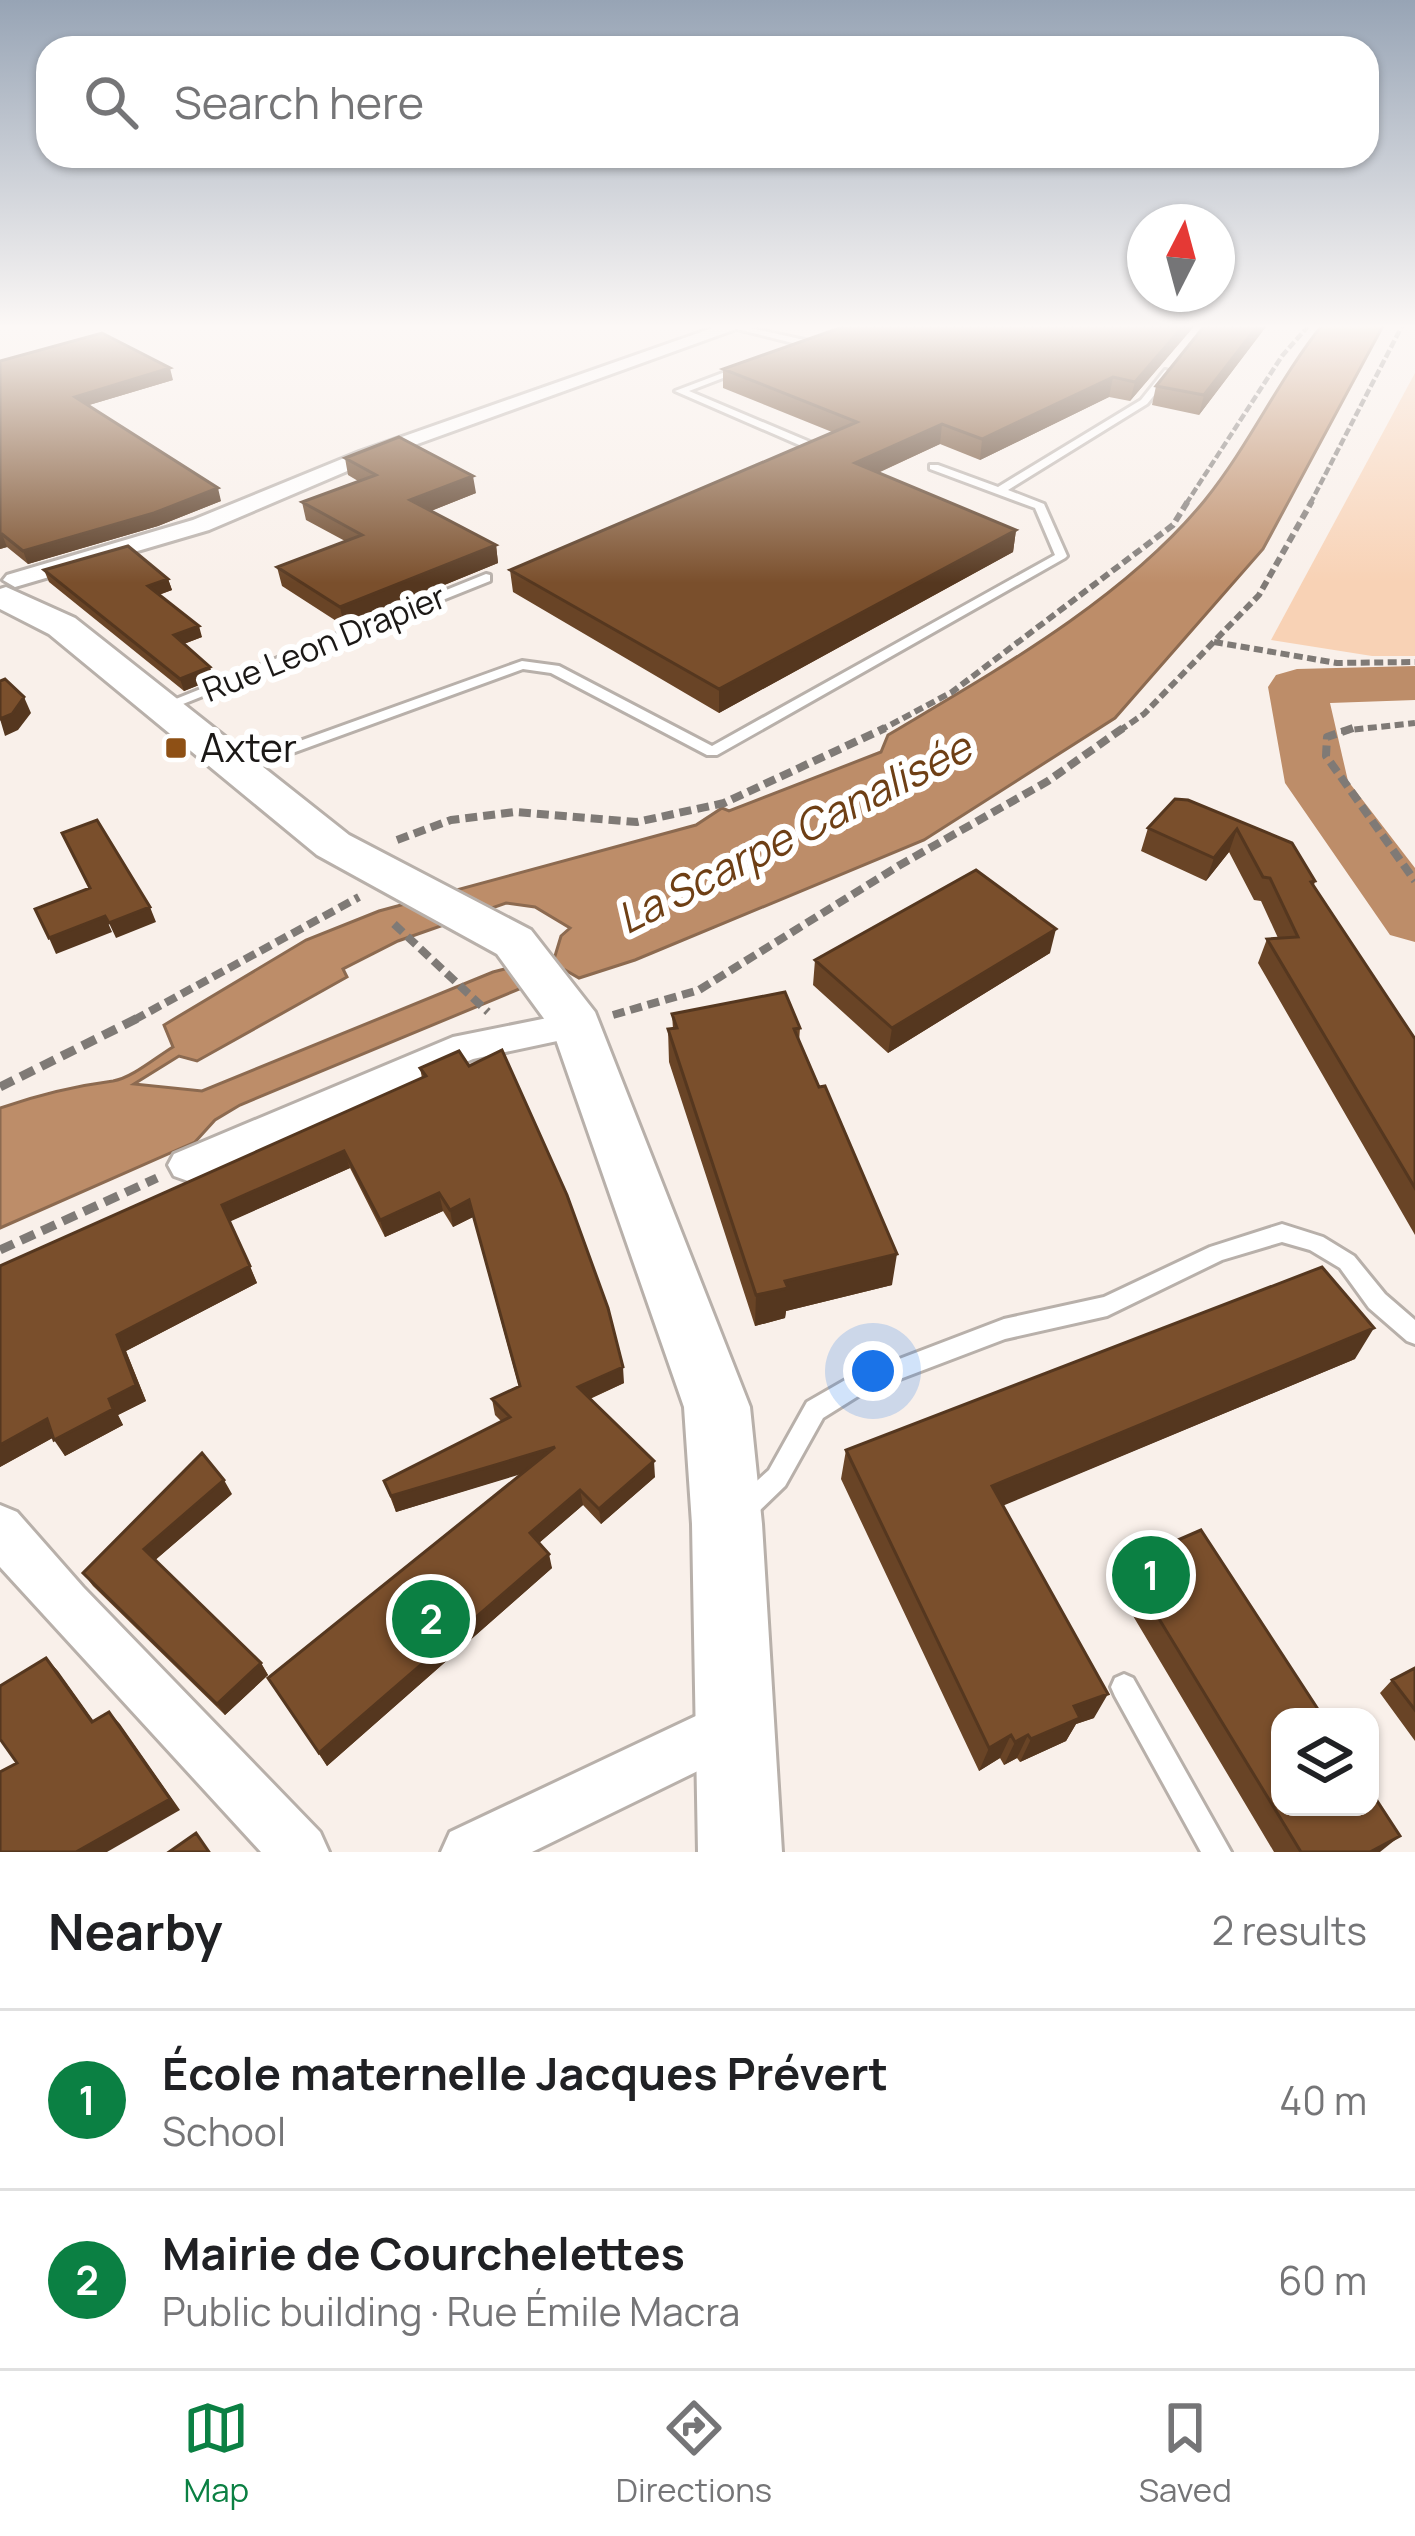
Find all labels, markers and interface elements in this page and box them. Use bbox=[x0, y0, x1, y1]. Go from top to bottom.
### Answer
search box bbox=[36, 36, 1379, 168]
icon: search bbox=[78, 69, 144, 135]
text: Search here bbox=[174, 71, 424, 133]
north arrow bbox=[1127, 204, 1235, 312]
street label: Rue Leon Drapier bbox=[196, 573, 452, 712]
water label: La Scarpe Canalisée bbox=[606, 716, 983, 947]
place label: Axter bbox=[200, 720, 297, 774]
marker: Axter bbox=[163, 735, 189, 761]
your location bbox=[843, 1341, 903, 1401]
pin: 1 bbox=[1112, 1530, 1190, 1620]
pin: 2 bbox=[392, 1574, 470, 1664]
map controls bbox=[1271, 1708, 1379, 1816]
button: layers bbox=[1271, 1708, 1379, 1816]
text: Nearby bbox=[48, 1896, 223, 1965]
text: 2 results bbox=[1212, 1903, 1367, 1957]
text: École maternelle Jacques Prévert bbox=[162, 2042, 888, 2104]
text: 1 bbox=[78, 2073, 96, 2127]
text: 40 m bbox=[1279, 2073, 1367, 2127]
text: School bbox=[162, 2104, 286, 2158]
text: Mairie de Courchelettes bbox=[162, 2222, 685, 2284]
text: 2 bbox=[75, 2253, 99, 2307]
text: 60 m bbox=[1278, 2253, 1367, 2307]
text: Public building · Rue Émile Macra bbox=[162, 2284, 740, 2338]
tab: Map bbox=[183, 2395, 249, 2512]
tab: Directions bbox=[616, 2395, 772, 2512]
tab: Saved bbox=[1139, 2395, 1232, 2512]

